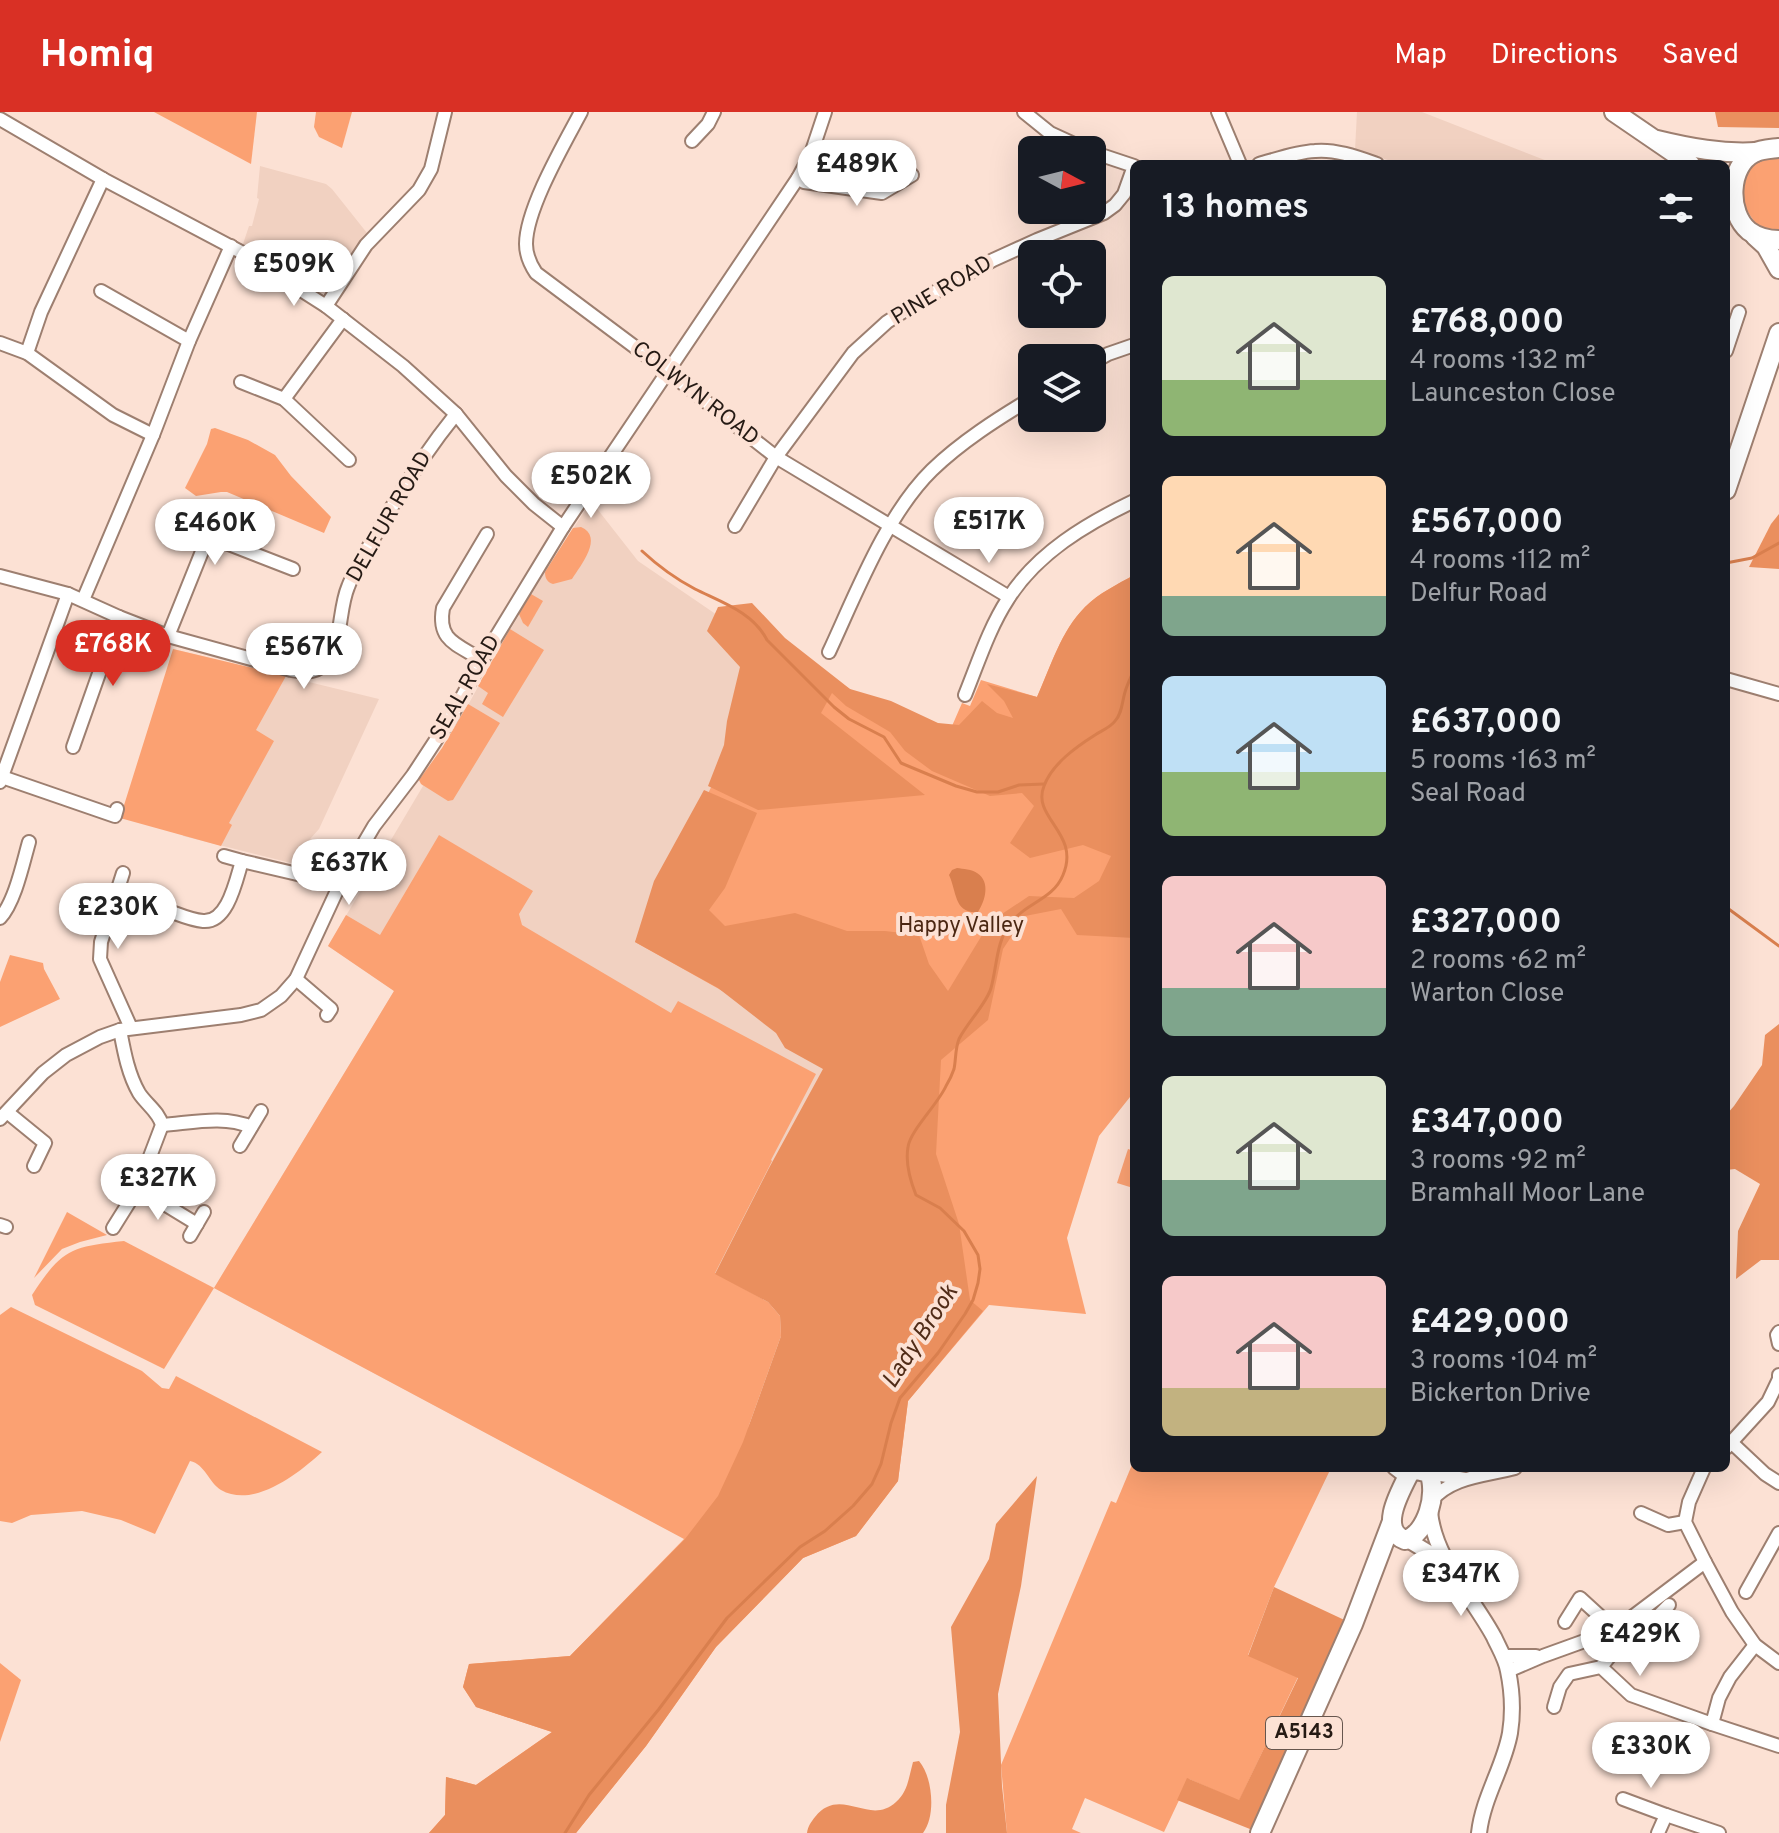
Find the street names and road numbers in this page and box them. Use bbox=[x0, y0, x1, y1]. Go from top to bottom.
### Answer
street label: PINE ROAD bbox=[887, 250, 997, 332]
street label: COLWYN ROAD bbox=[626, 336, 764, 452]
street label: DELFUR ROAD bbox=[342, 447, 438, 587]
street label: SEAL ROAD bbox=[425, 630, 507, 746]
road number: A5143 bbox=[1266, 1717, 1342, 1749]

